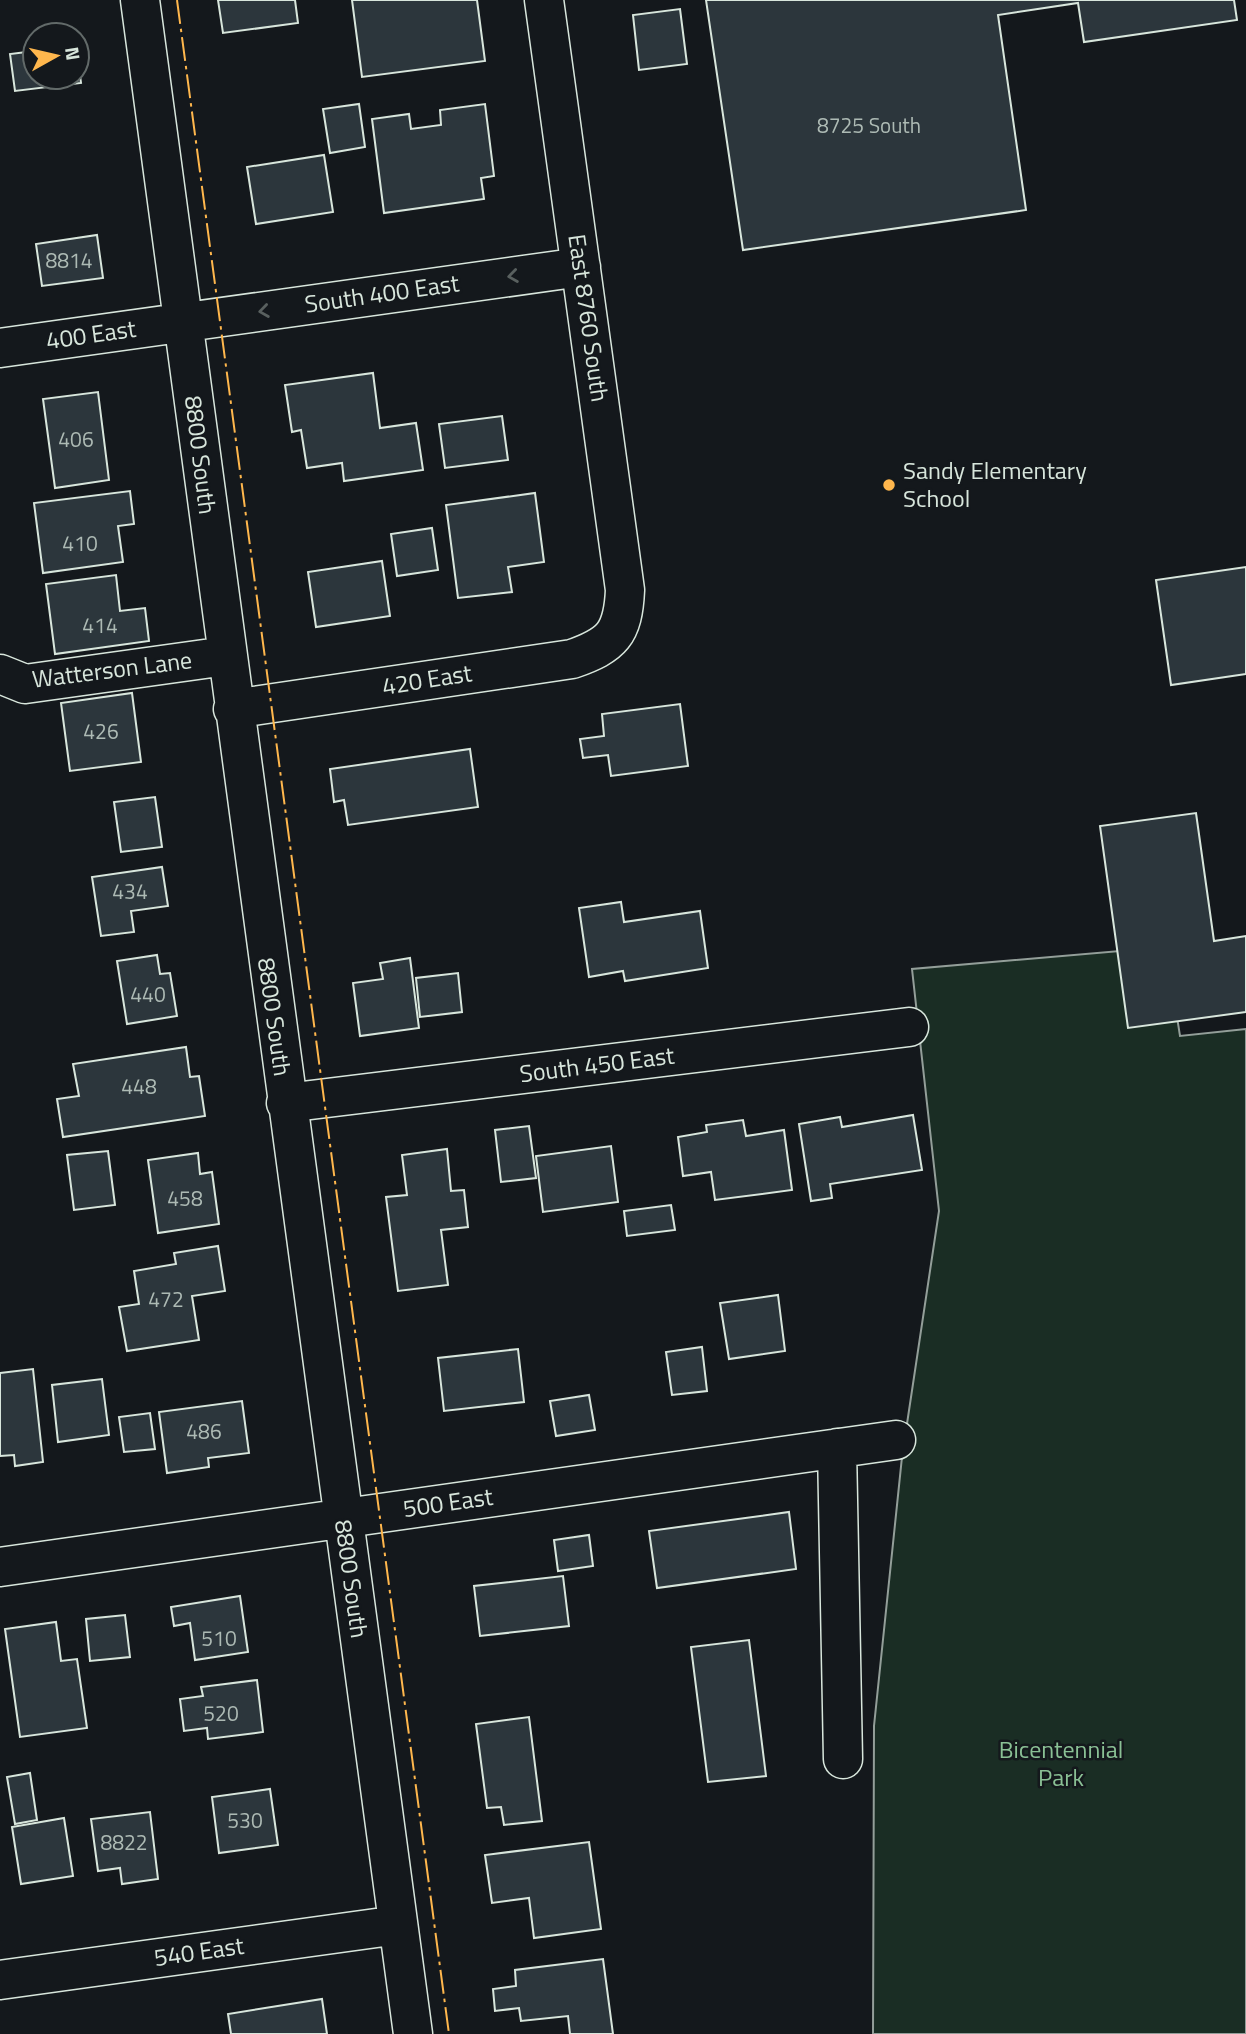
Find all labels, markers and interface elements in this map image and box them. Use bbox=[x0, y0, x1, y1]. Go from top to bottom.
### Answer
north arrow bbox=[21, 21, 91, 91]
text: N bbox=[58, 45, 89, 62]
house number: 8725 South bbox=[817, 109, 921, 141]
street label: East 8760 South bbox=[559, 232, 619, 404]
house number: 8814 bbox=[45, 244, 93, 276]
street label: South 400 East bbox=[302, 264, 462, 322]
one-way arrow bbox=[508, 268, 519, 283]
one-way arrow bbox=[258, 303, 270, 318]
street label: 400 East bbox=[44, 310, 139, 358]
street label: 8800 South bbox=[176, 394, 226, 516]
house number: 406 bbox=[58, 423, 94, 455]
place label: Sandy Elementary School bbox=[903, 452, 1087, 516]
marker: Sandy Elementary School bbox=[881, 477, 897, 493]
house number: 410 bbox=[62, 527, 98, 559]
house number: 414 bbox=[82, 609, 118, 641]
street label: Watterson Lane bbox=[30, 641, 194, 697]
street label: 420 East bbox=[379, 654, 475, 704]
house number: 426 bbox=[83, 715, 119, 747]
house number: 434 bbox=[112, 875, 148, 907]
street label: 8800 South bbox=[249, 956, 301, 1078]
house number: 440 bbox=[130, 978, 166, 1010]
street label: South 450 East bbox=[518, 1037, 677, 1091]
house number: 448 bbox=[121, 1070, 157, 1102]
house number: 458 bbox=[167, 1182, 203, 1214]
house number: 472 bbox=[148, 1283, 184, 1315]
house number: 486 bbox=[186, 1415, 222, 1447]
street label: 500 East bbox=[401, 1478, 496, 1526]
street label: 8800 South bbox=[326, 1518, 378, 1640]
house number: 510 bbox=[201, 1622, 237, 1654]
house number: 520 bbox=[203, 1697, 239, 1729]
park label: Bicentennial Park bbox=[999, 1731, 1123, 1795]
house number: 530 bbox=[227, 1804, 263, 1836]
house number: 8822 bbox=[100, 1826, 148, 1858]
street label: 540 East bbox=[152, 1927, 247, 1975]

